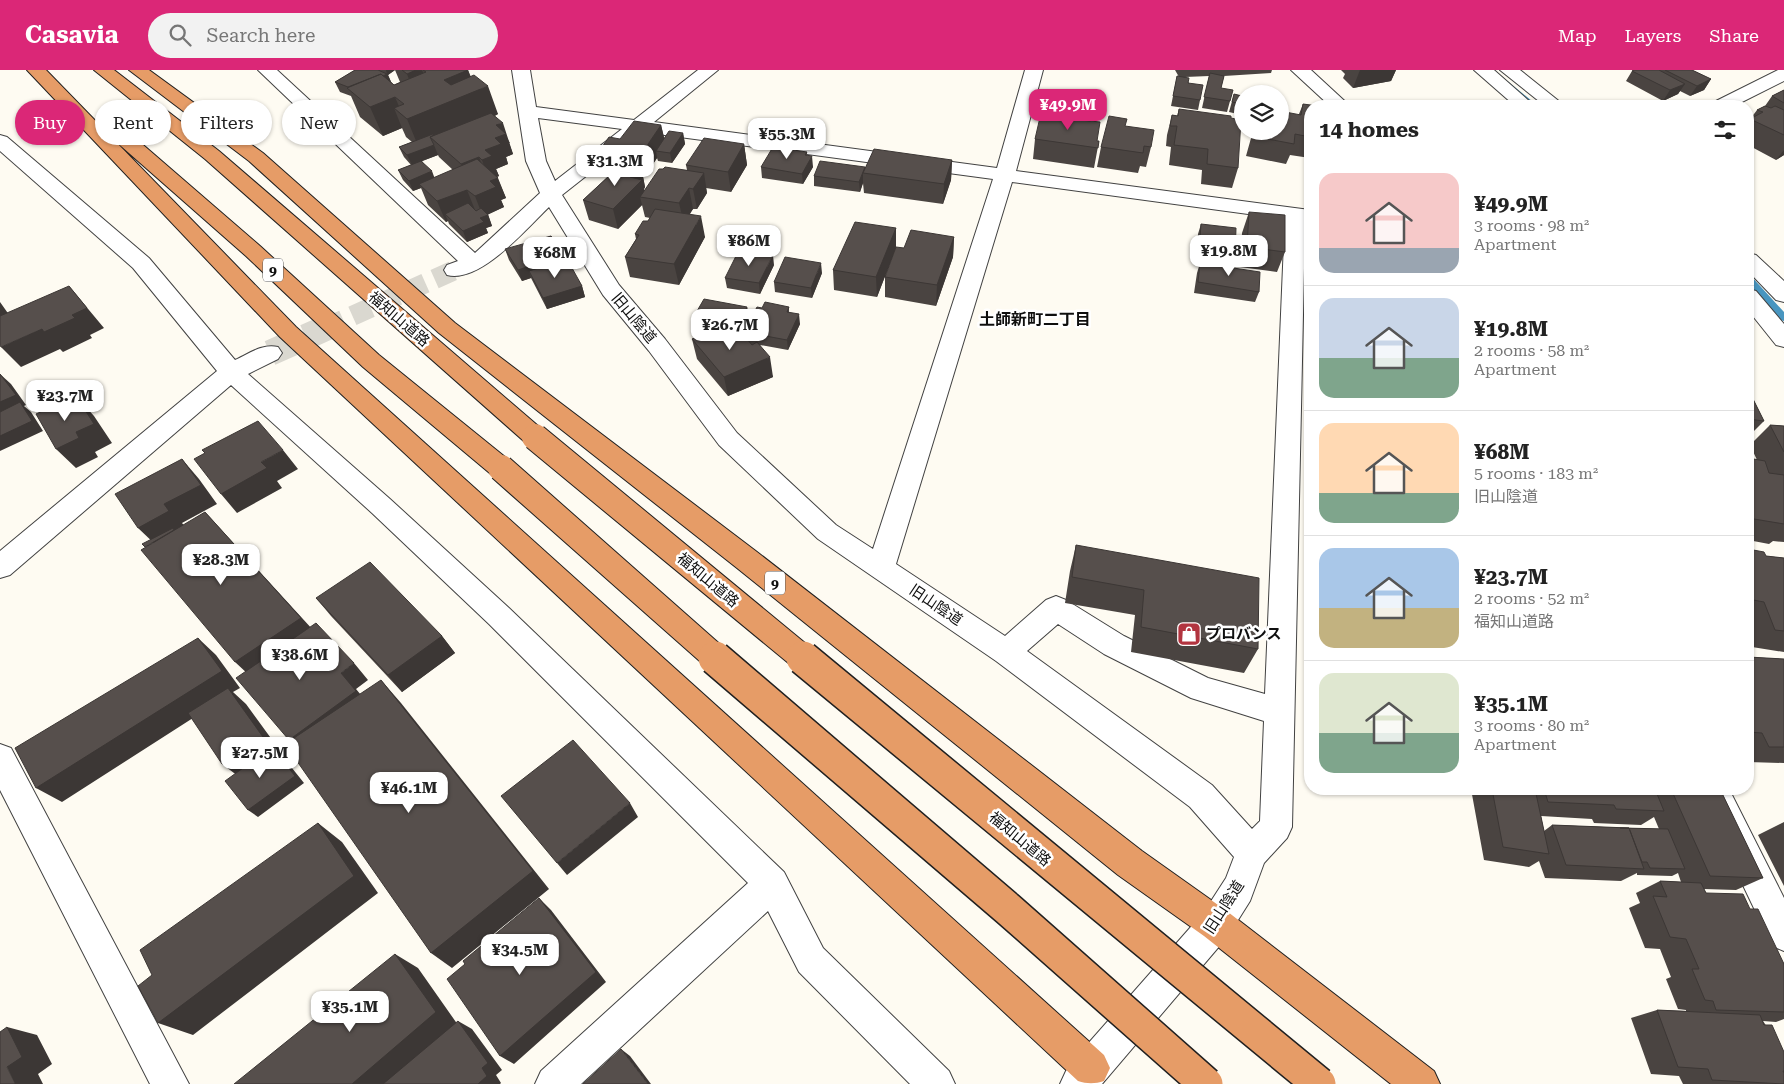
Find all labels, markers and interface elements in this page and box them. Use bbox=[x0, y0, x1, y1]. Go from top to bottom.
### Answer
search box bbox=[148, 13, 498, 58]
text: Casavia bbox=[25, 21, 118, 49]
icon: search bbox=[166, 21, 194, 49]
text: Search here bbox=[206, 24, 315, 47]
text: Map bbox=[1558, 25, 1597, 46]
text: Layers bbox=[1625, 25, 1681, 46]
text: Share bbox=[1709, 25, 1759, 46]
map controls bbox=[1234, 85, 1289, 140]
button: layers bbox=[1234, 85, 1289, 140]
pin: ¥49.9M bbox=[1027, 88, 1109, 131]
text: ¥49.9M bbox=[1040, 95, 1096, 114]
chip: Buy bbox=[15, 100, 85, 145]
chip: Rent bbox=[95, 100, 171, 145]
chip: Filters bbox=[181, 100, 272, 145]
chip: New bbox=[282, 100, 356, 145]
icon: filters bbox=[1711, 116, 1739, 144]
pin: ¥55.3M bbox=[746, 118, 828, 160]
text: 14 homes bbox=[1319, 118, 1419, 142]
text: ¥55.3M bbox=[759, 124, 815, 143]
pin: ¥31.3M bbox=[574, 144, 656, 187]
text: ¥31.3M bbox=[587, 151, 643, 170]
text: ¥49.9M bbox=[1474, 192, 1548, 216]
icon: home bbox=[1359, 193, 1419, 253]
text: 3 rooms · 98 m² bbox=[1474, 216, 1589, 235]
pin: ¥86M bbox=[719, 224, 779, 267]
text: ¥86M bbox=[728, 231, 770, 250]
pin: ¥19.8M bbox=[1188, 234, 1270, 277]
text: Apartment bbox=[1474, 235, 1557, 254]
pin: ¥68M bbox=[525, 236, 585, 279]
text: ¥19.8M bbox=[1201, 241, 1257, 260]
text: ¥68M bbox=[534, 243, 576, 262]
road number: 9 bbox=[263, 258, 283, 282]
street label: 福知山道路 bbox=[365, 288, 433, 350]
street label: 旧山陰道 bbox=[608, 289, 660, 347]
pin: ¥26.7M bbox=[689, 308, 771, 351]
district label: 土師新町二丁目 bbox=[979, 310, 1091, 329]
text: ¥26.7M bbox=[702, 315, 758, 334]
text: ¥19.8M bbox=[1474, 317, 1548, 341]
icon: home bbox=[1359, 318, 1419, 378]
text: 2 rooms · 58 m² bbox=[1474, 341, 1589, 360]
text: Apartment bbox=[1474, 360, 1557, 379]
pin: ¥23.7M bbox=[24, 380, 106, 422]
text: ¥23.7M bbox=[37, 386, 93, 405]
text: ¥68M bbox=[1474, 440, 1530, 464]
icon: home bbox=[1359, 443, 1419, 503]
text: 5 rooms · 183 m² bbox=[1474, 464, 1598, 483]
text: 旧山陰道 bbox=[1474, 487, 1538, 506]
pin: ¥28.3M bbox=[180, 544, 262, 586]
street label: 福知山道路 bbox=[673, 549, 743, 611]
text: ¥28.3M bbox=[193, 550, 249, 569]
text: ¥23.7M bbox=[1474, 565, 1548, 589]
icon: home bbox=[1359, 568, 1419, 628]
road number: 9 bbox=[765, 572, 785, 594]
street label: 旧山陰道 bbox=[906, 581, 966, 629]
text: 2 rooms · 52 m² bbox=[1474, 589, 1589, 608]
text: 福知山道路 bbox=[1474, 612, 1554, 631]
shop icon: プロバンス bbox=[1176, 621, 1202, 647]
place label: プロバンス bbox=[1206, 625, 1281, 643]
pin: ¥38.6M bbox=[259, 638, 341, 681]
text: ¥38.6M bbox=[272, 645, 328, 664]
text: ¥35.1M bbox=[1474, 692, 1548, 716]
icon: home bbox=[1359, 693, 1419, 753]
text: 3 rooms · 80 m² bbox=[1474, 716, 1589, 735]
text: Apartment bbox=[1474, 735, 1557, 754]
pin: ¥27.5M bbox=[219, 736, 301, 779]
text: ¥27.5M bbox=[232, 743, 288, 762]
pin: ¥46.1M bbox=[368, 772, 450, 814]
text: ¥46.1M bbox=[381, 778, 437, 797]
street label: 福知山道路 bbox=[985, 808, 1055, 870]
street label: 旧山陰道 bbox=[1200, 877, 1248, 937]
pin: ¥34.5M bbox=[479, 934, 561, 976]
text: ¥34.5M bbox=[492, 940, 548, 959]
pin: ¥35.1M bbox=[309, 990, 391, 1033]
text: ¥35.1M bbox=[322, 997, 378, 1016]

